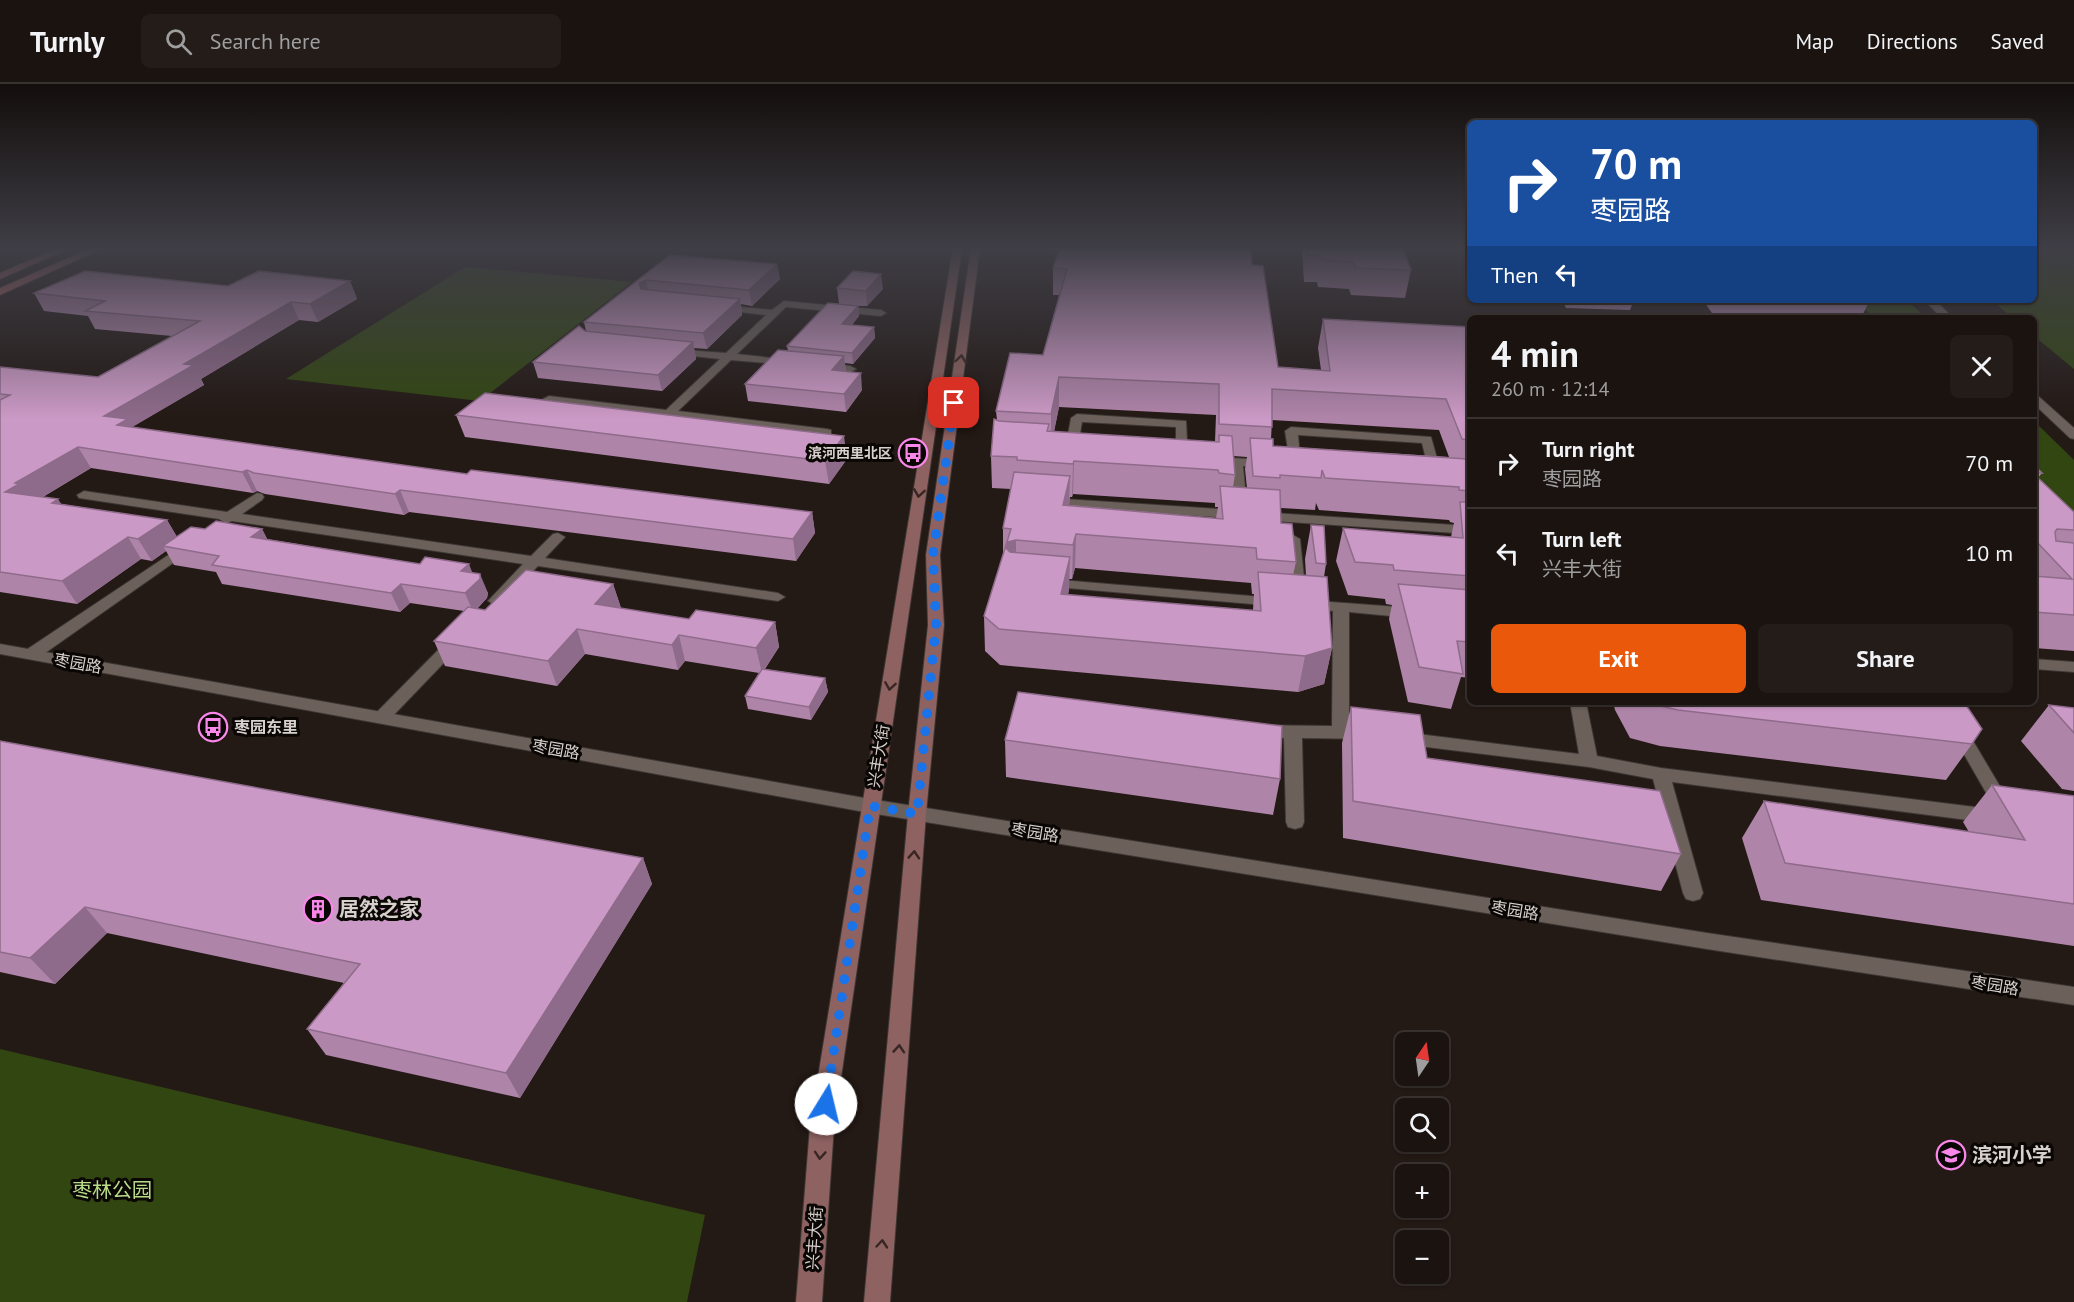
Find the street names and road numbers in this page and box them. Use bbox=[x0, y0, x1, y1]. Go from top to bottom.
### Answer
street label: 枣园路 bbox=[53, 649, 103, 677]
street label: 兴丰大街 bbox=[863, 723, 893, 789]
street label: 枣园路 bbox=[531, 735, 581, 763]
street label: 枣园路 bbox=[1010, 818, 1060, 846]
street label: 枣园路 bbox=[1490, 896, 1540, 924]
street label: 枣园路 bbox=[1970, 971, 2020, 999]
street label: 兴丰大街 bbox=[802, 1205, 826, 1271]

